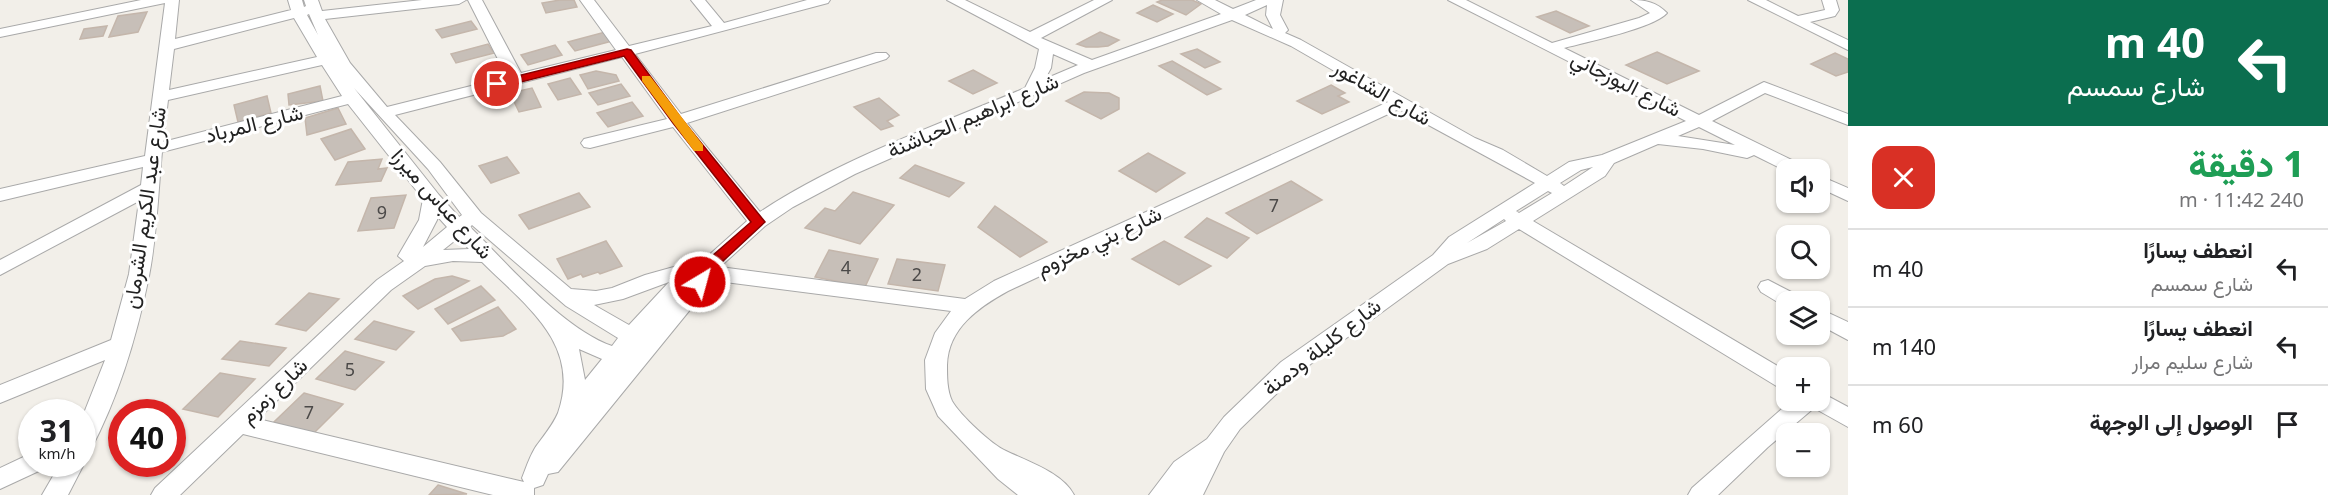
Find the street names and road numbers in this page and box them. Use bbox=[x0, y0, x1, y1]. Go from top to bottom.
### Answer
street label: شارع البوزجاني bbox=[1565, 43, 1686, 126]
street label: شارع الشاغور bbox=[1327, 52, 1437, 132]
street label: شارع ابراهيم الحباشنة bbox=[883, 66, 1063, 165]
street label: شارع المرباد bbox=[202, 97, 306, 150]
street label: شارع عبد الكريم الشرمان bbox=[116, 105, 173, 311]
street label: شارع عباس ميرزا bbox=[385, 142, 500, 265]
street label: شارع بني مخزوم bbox=[1031, 199, 1167, 285]
street label: شارع كليلة ودمنة bbox=[1256, 291, 1387, 402]
street label: شارع زمزم bbox=[234, 351, 314, 430]

